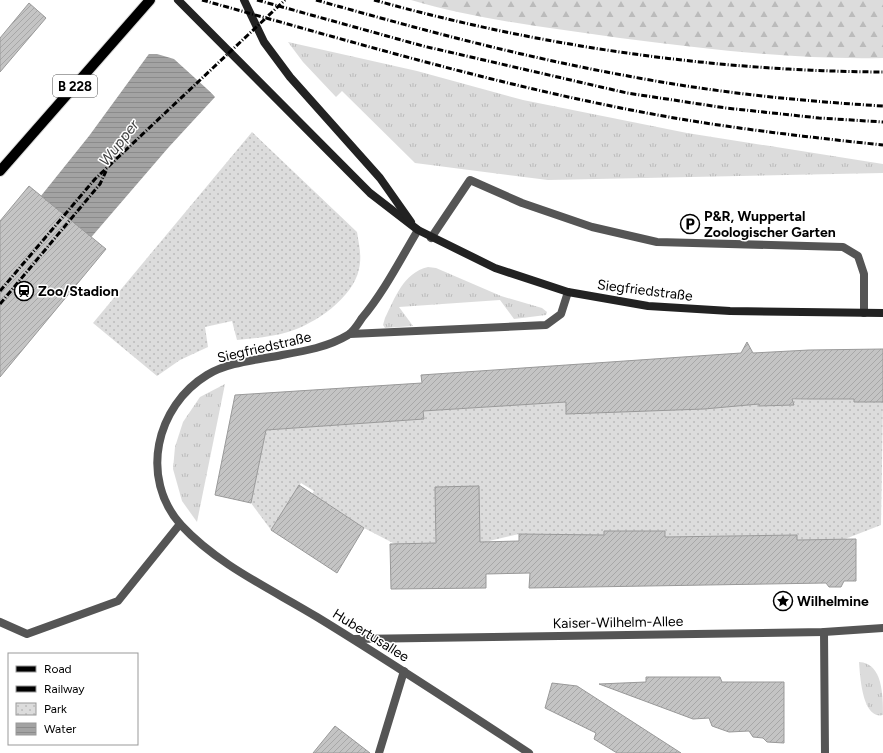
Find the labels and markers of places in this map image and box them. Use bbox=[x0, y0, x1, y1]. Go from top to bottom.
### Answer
place label: P&R, Wuppertal Zoologischer Garten bbox=[704, 208, 836, 241]
parking icon: P&R, Wuppertal Zoologischer Garten bbox=[679, 213, 701, 235]
station icon: Zoo/Stadion bbox=[13, 280, 35, 302]
place label: Zoo/Stadion bbox=[38, 283, 119, 300]
place icon: Wilhelmine bbox=[772, 590, 794, 612]
place label: Wilhelmine bbox=[797, 593, 869, 610]

